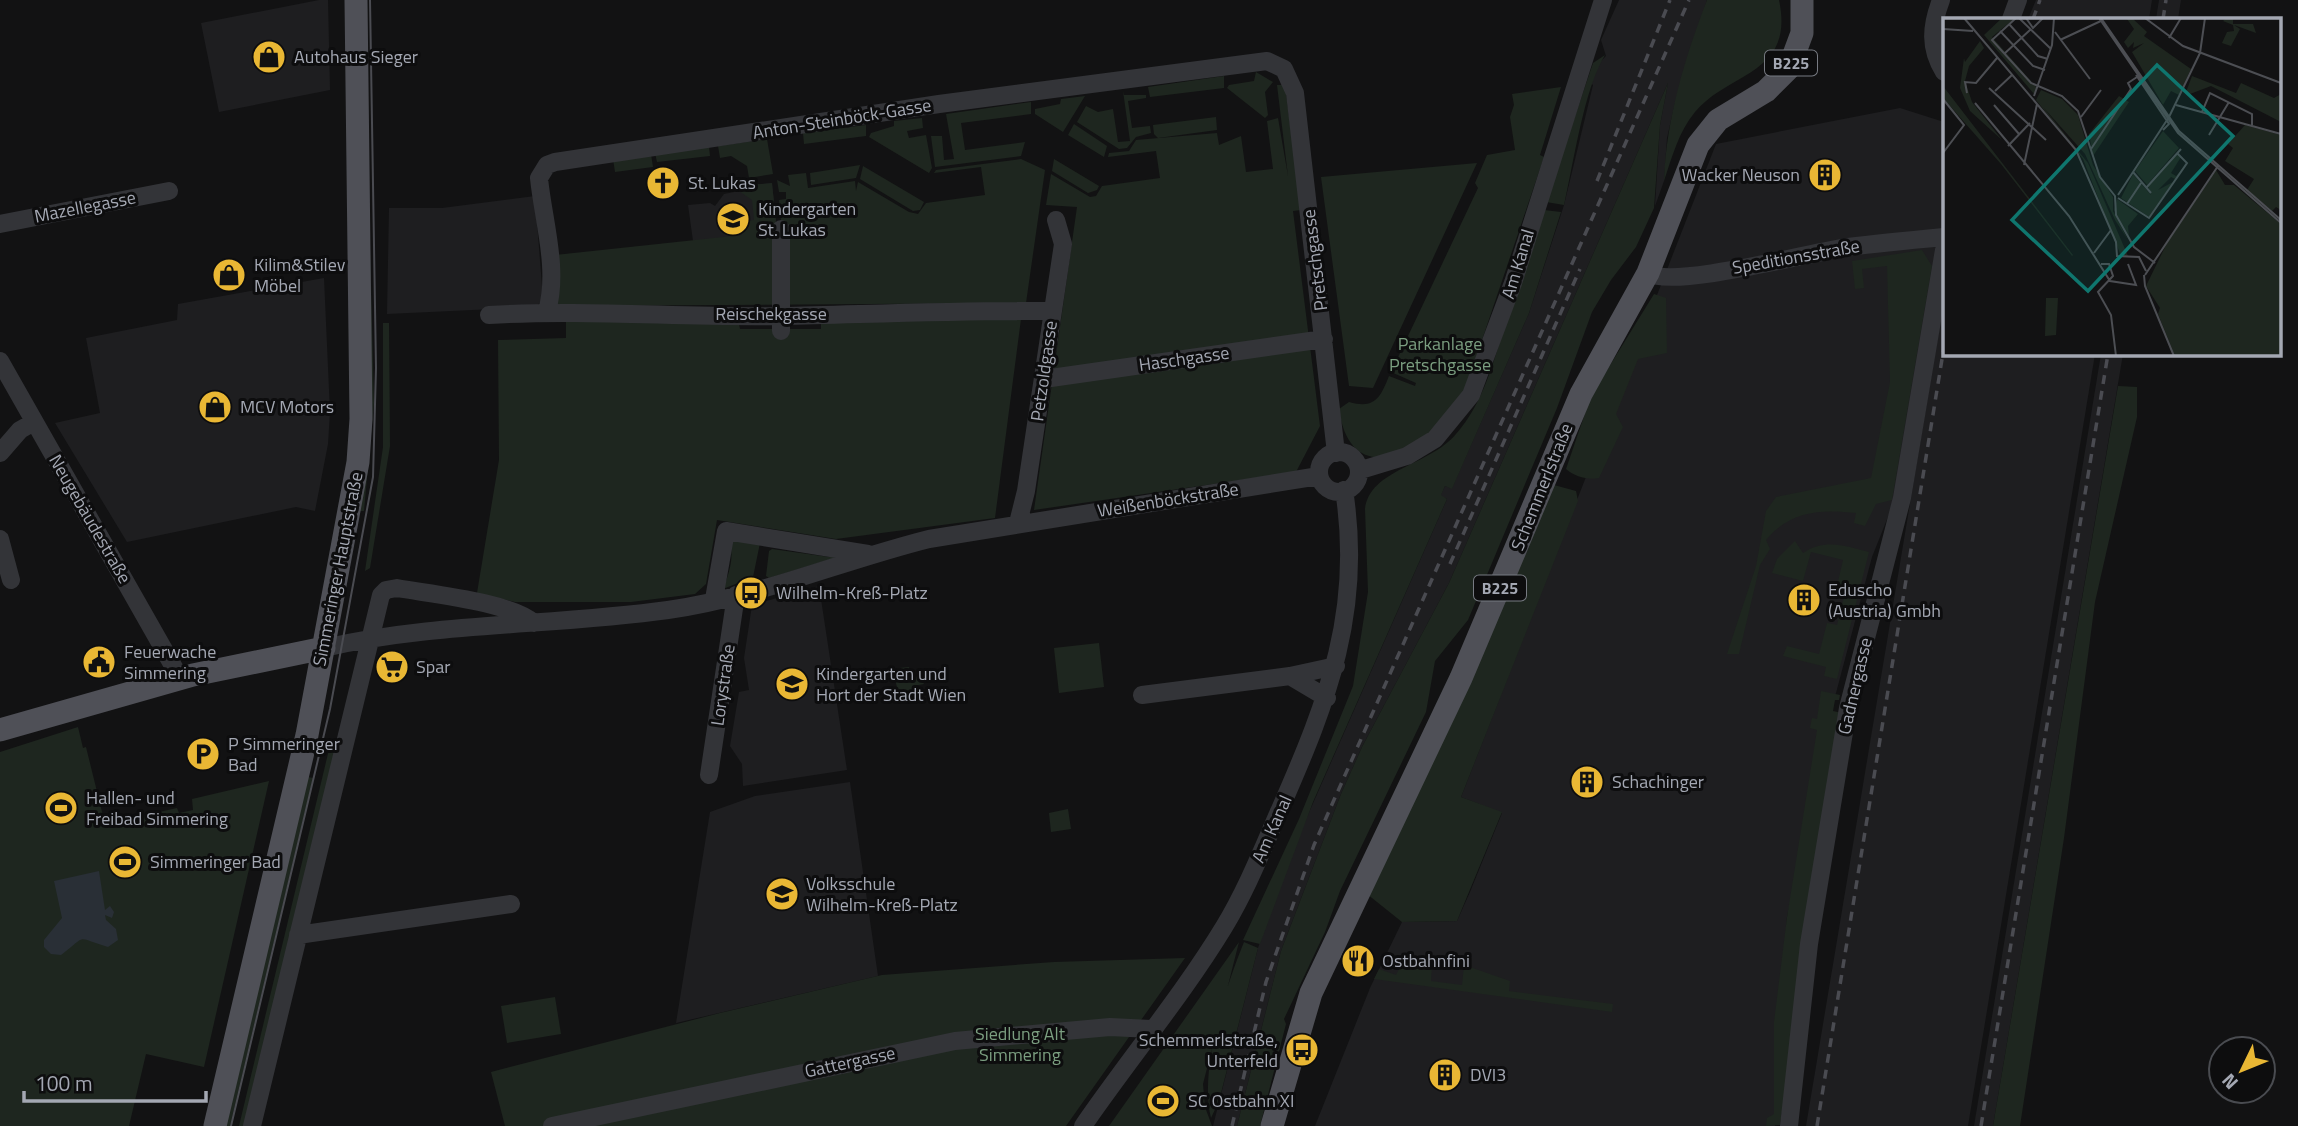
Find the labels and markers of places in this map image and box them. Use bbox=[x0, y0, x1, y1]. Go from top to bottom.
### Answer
shop icon: Autohaus Sieger bbox=[250, 38, 288, 76]
place label: Autohaus Sieger bbox=[294, 43, 418, 70]
building icon: Wacker Neuson bbox=[1806, 156, 1844, 194]
place label: Wacker Neuson bbox=[1682, 161, 1800, 188]
church icon: St. Lukas bbox=[644, 164, 682, 202]
place label: St. Lukas bbox=[688, 169, 756, 196]
place label: Kindergarten St. Lukas bbox=[758, 195, 856, 243]
school or university icon: Kindergarten St. Lukas bbox=[714, 200, 752, 238]
place label: Kilim&Stilev Möbel bbox=[254, 251, 346, 299]
shop icon: Kilim&Stilev Möbel bbox=[210, 256, 248, 294]
shop icon: MCV Motors bbox=[196, 388, 234, 426]
place label: MCV Motors bbox=[240, 393, 334, 420]
bus stop icon: Wilhelm-Kreß-Platz bbox=[732, 574, 770, 612]
place label: Eduscho (Austria) Gmbh bbox=[1828, 576, 1941, 624]
place label: Wilhelm-Kreß-Platz bbox=[776, 579, 928, 606]
building icon: Eduscho (Austria) Gmbh bbox=[1785, 581, 1823, 619]
place label: Feuerwache Simmering bbox=[124, 638, 216, 686]
public building icon: Feuerwache Simmering bbox=[80, 643, 118, 681]
supermarket icon: Spar bbox=[373, 648, 411, 686]
place label: Spar bbox=[416, 653, 451, 680]
place label: Kindergarten und Hort der Stadt Wien bbox=[816, 660, 966, 708]
school or university icon: Kindergarten und Hort der Stadt Wien bbox=[773, 665, 811, 703]
place label: P Simmeringer Bad bbox=[228, 730, 340, 778]
parking icon: P Simmeringer Bad bbox=[184, 735, 222, 773]
building icon: Schachinger bbox=[1568, 763, 1606, 801]
place label: Schachinger bbox=[1612, 768, 1704, 795]
place label: Hallen- und Freibad Simmering bbox=[86, 784, 228, 832]
sports icon: Hallen- und Freibad Simmering bbox=[42, 789, 80, 827]
sports icon: Simmeringer Bad bbox=[106, 843, 144, 881]
place label: Simmeringer Bad bbox=[150, 848, 281, 875]
place label: Volksschule Wilhelm-Kreß-Platz bbox=[806, 870, 958, 918]
school or university icon: Volksschule Wilhelm-Kreß-Platz bbox=[763, 875, 801, 913]
restaurant icon: Ostbahnfini bbox=[1339, 942, 1377, 980]
place label: Ostbahnfini bbox=[1382, 947, 1470, 974]
place label: Schemmerlstraße, Unterfeld bbox=[1139, 1026, 1278, 1074]
bus stop icon: Schemmerlstraße, Unterfeld bbox=[1283, 1031, 1321, 1069]
building icon: DVI3 bbox=[1426, 1056, 1464, 1094]
place label: DVI3 bbox=[1470, 1061, 1506, 1088]
sports icon: SC Ostbahn XI bbox=[1144, 1082, 1182, 1120]
place label: SC Ostbahn XI bbox=[1188, 1087, 1294, 1114]

